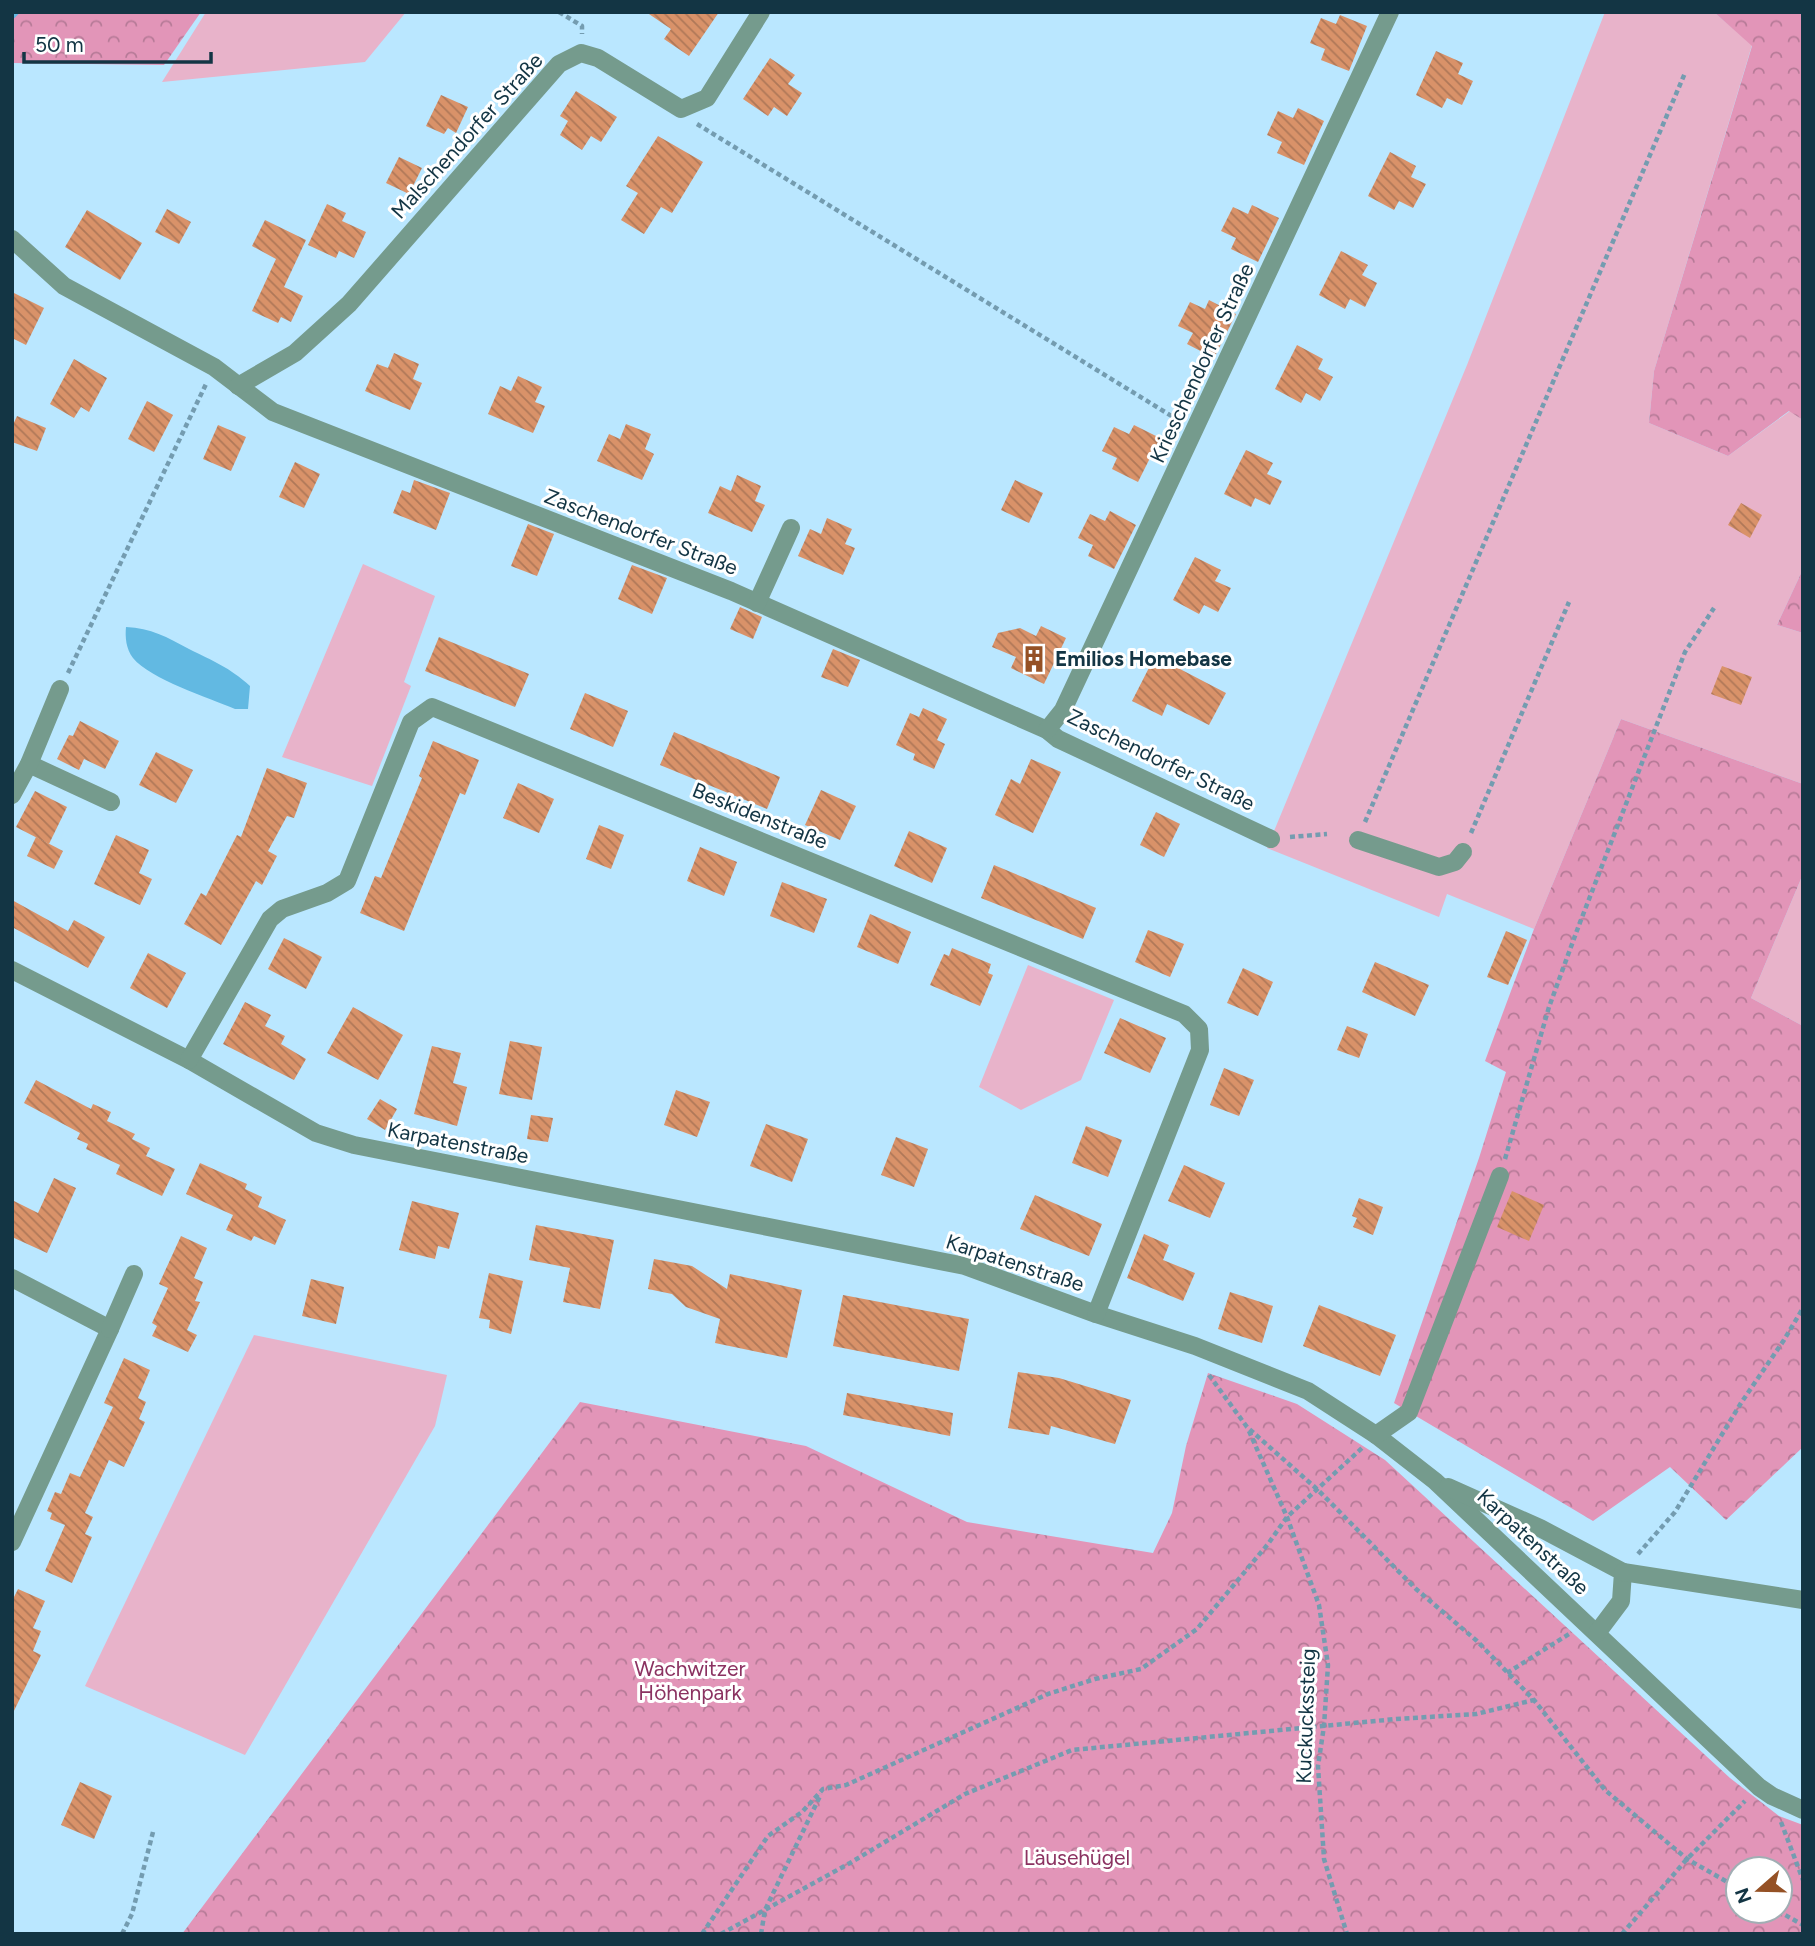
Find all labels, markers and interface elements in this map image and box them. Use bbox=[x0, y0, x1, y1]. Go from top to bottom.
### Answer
scale bar bbox=[24, 21, 212, 65]
text: 50 m bbox=[35, 32, 84, 57]
street label: Malschendorfer Straße bbox=[386, 48, 548, 224]
street label: Krieschendorfer Straße bbox=[1144, 259, 1259, 467]
street label: Zaschendorfer Straße bbox=[541, 483, 741, 580]
building icon: Emilios Homebase bbox=[1019, 644, 1049, 674]
place label: Emilios Homebase bbox=[1055, 646, 1232, 671]
street label: Zaschendorfer Straße bbox=[1064, 703, 1259, 816]
street label: Beskidenstraße bbox=[689, 777, 831, 854]
street label: Karpatenstraße bbox=[385, 1117, 531, 1168]
street label: Karpatenstraße bbox=[943, 1228, 1087, 1297]
street label: Karpatenstraße bbox=[1472, 1484, 1594, 1600]
street label: Kuckuckssteig bbox=[1291, 1648, 1320, 1784]
park label: Wachwitzer Höhenpark bbox=[634, 1656, 746, 1705]
park label: Läusehügel bbox=[1024, 1845, 1130, 1870]
north arrow bbox=[1724, 1855, 1794, 1925]
text: N bbox=[1730, 1885, 1757, 1906]

